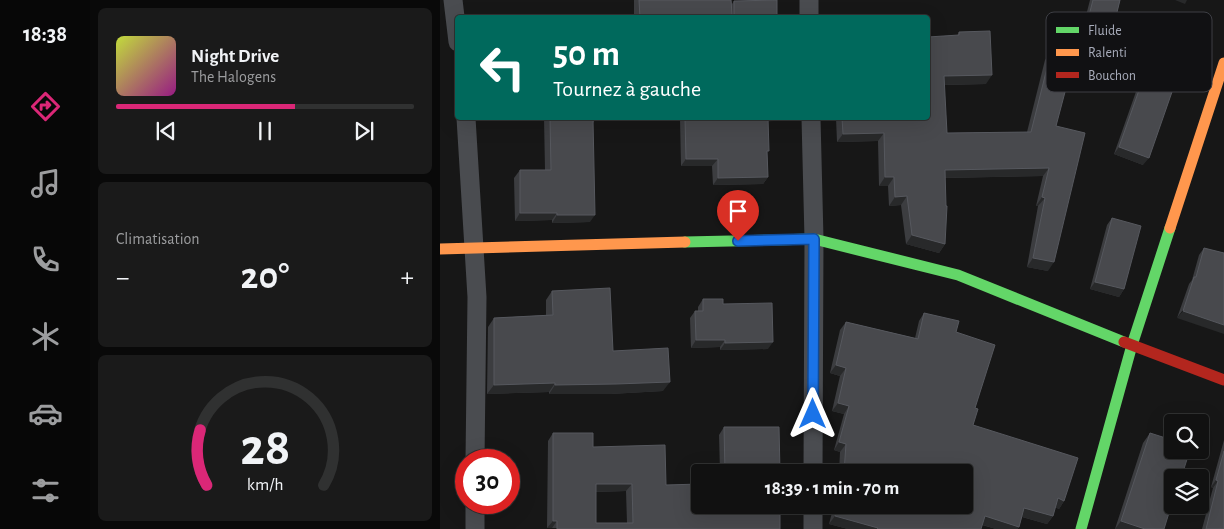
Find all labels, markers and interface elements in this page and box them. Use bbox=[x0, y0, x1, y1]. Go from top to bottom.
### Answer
legend bbox=[1046, 12, 1212, 92]
text: 18:38 bbox=[23, 23, 67, 45]
text: Fluide bbox=[1088, 24, 1122, 38]
icon: left bbox=[470, 35, 535, 100]
text: 50 m bbox=[553, 37, 620, 72]
text: Ralenti bbox=[1088, 46, 1127, 60]
text: Night Drive bbox=[191, 47, 279, 66]
text: The Halogens bbox=[191, 69, 276, 85]
text: Bouchon bbox=[1088, 69, 1136, 83]
text: Tournez à gauche bbox=[553, 78, 701, 100]
icon: directions bbox=[28, 89, 63, 124]
icon: previous bbox=[152, 117, 180, 145]
icon: pause bbox=[251, 117, 279, 145]
icon: next bbox=[350, 117, 378, 145]
icon: music bbox=[28, 166, 63, 201]
pin bbox=[717, 190, 759, 241]
icon: arrive bbox=[724, 197, 752, 225]
text: Climatisation bbox=[116, 231, 200, 247]
icon: phone bbox=[28, 242, 63, 277]
text: 20° bbox=[241, 258, 289, 296]
text: − bbox=[116, 264, 129, 292]
text: + bbox=[401, 264, 414, 292]
icon: climate bbox=[28, 319, 63, 354]
position arrow bbox=[786, 387, 838, 439]
icon: car bbox=[28, 396, 63, 431]
map controls bbox=[1164, 414, 1209, 514]
button: search bbox=[1164, 414, 1209, 459]
text: 28 bbox=[240, 422, 290, 474]
speed limit sign: 30 bbox=[455, 449, 520, 514]
button: layers bbox=[1164, 469, 1209, 514]
icon: filters bbox=[28, 473, 63, 508]
text: km/h bbox=[247, 476, 283, 494]
text: 18:39 · 1 min · 70 m bbox=[765, 479, 899, 498]

